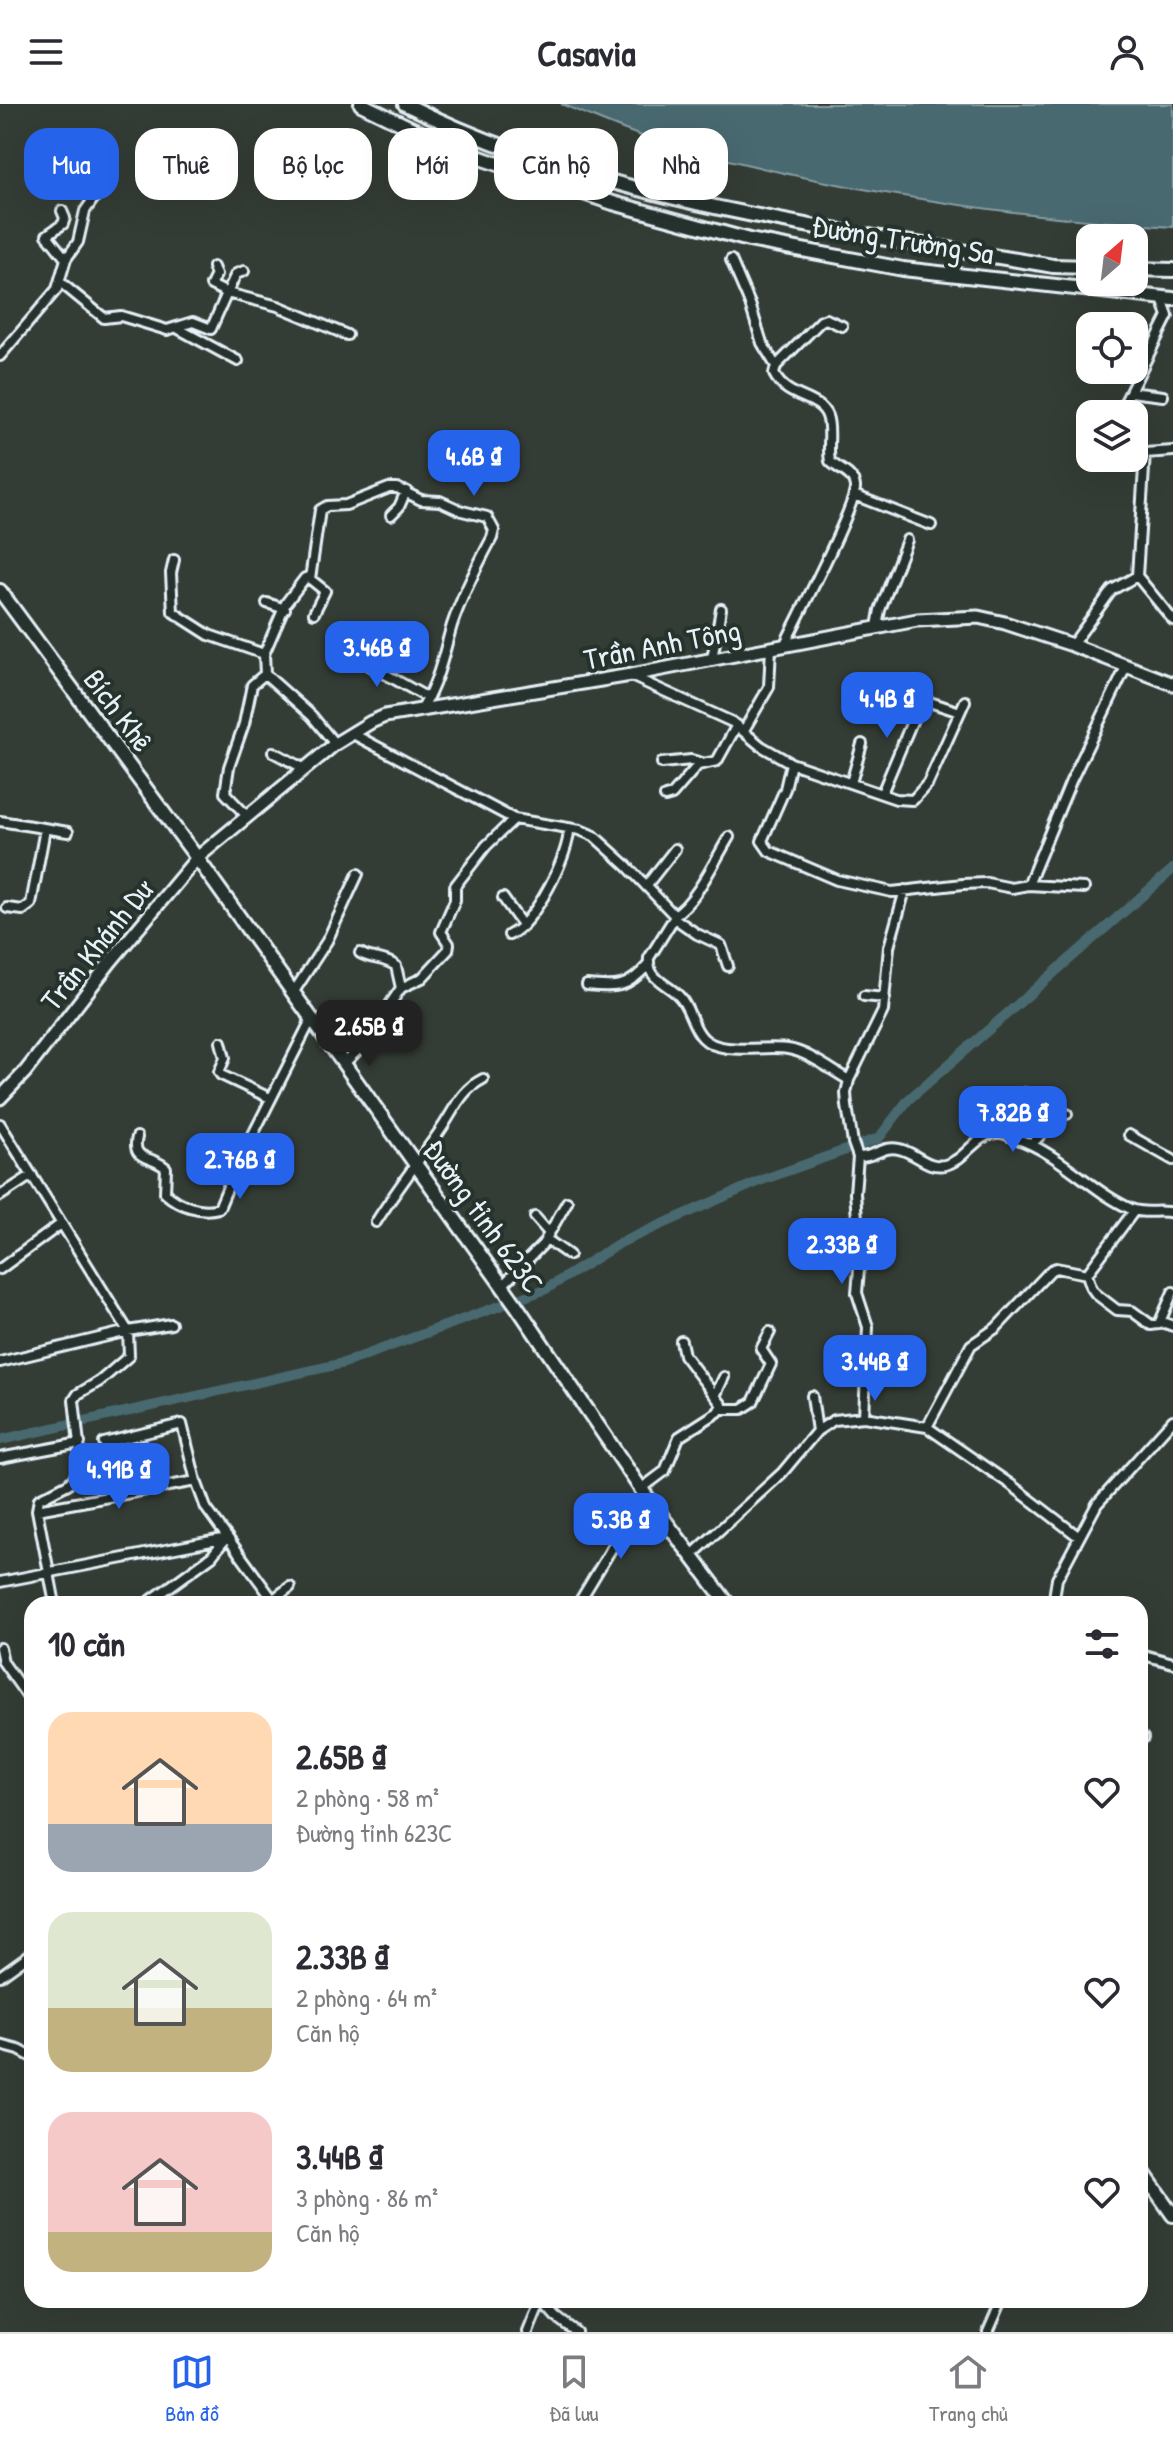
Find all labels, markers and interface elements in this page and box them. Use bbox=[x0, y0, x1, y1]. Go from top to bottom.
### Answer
text: Casavia bbox=[537, 28, 636, 77]
icon: menu bbox=[24, 30, 68, 74]
icon: person bbox=[1105, 30, 1149, 74]
chip: Mua bbox=[24, 128, 119, 200]
chip: Thuê bbox=[135, 128, 238, 200]
chip: Bộ lọc bbox=[254, 128, 372, 200]
chip: Mới bbox=[388, 128, 478, 200]
chip: Căn hộ bbox=[494, 128, 618, 200]
chip: Nhà bbox=[634, 128, 728, 200]
street label: Đường Trường Sa bbox=[809, 205, 997, 273]
north arrow bbox=[1076, 224, 1148, 296]
map controls bbox=[1076, 224, 1148, 472]
button: locate bbox=[1076, 312, 1148, 384]
button: layers bbox=[1076, 400, 1148, 472]
pin: 4.6B ₫ bbox=[409, 430, 539, 498]
text: 4.6B ₫ bbox=[446, 438, 502, 473]
street label: Trần Anh Tông bbox=[580, 609, 744, 679]
pin: 3.46B ₫ bbox=[303, 621, 451, 689]
text: 3.46B ₫ bbox=[343, 629, 411, 664]
street label: Bích Khê bbox=[75, 661, 163, 759]
pin: 4.4B ₫ bbox=[822, 672, 952, 740]
text: 4.4B ₫ bbox=[859, 680, 915, 715]
street label: Trần Khánh Dư bbox=[31, 869, 163, 1019]
pin: 2.65B ₫ bbox=[295, 1000, 443, 1068]
text: 2.65B ₫ bbox=[334, 1008, 404, 1043]
pin: 7.82B ₫ bbox=[939, 1086, 1087, 1154]
text: 7.82B ₫ bbox=[977, 1094, 1049, 1129]
street label: Đường tỉnh 623C bbox=[415, 1131, 553, 1301]
pin: 2.76B ₫ bbox=[166, 1133, 314, 1201]
text: 2.76B ₫ bbox=[204, 1141, 276, 1176]
pin: 2.33B ₫ bbox=[768, 1218, 916, 1286]
text: 2.33B ₫ bbox=[806, 1226, 878, 1261]
pin: 3.44B ₫ bbox=[801, 1335, 949, 1403]
text: 3.44B ₫ bbox=[841, 1343, 909, 1378]
pin: 4.91B ₫ bbox=[45, 1443, 193, 1511]
text: 4.91B ₫ bbox=[87, 1451, 151, 1486]
pin: 5.3B ₫ bbox=[556, 1493, 686, 1561]
text: 5.3B ₫ bbox=[592, 1501, 650, 1536]
text: 10 căn bbox=[48, 1621, 125, 1667]
icon: filters bbox=[1080, 1622, 1124, 1666]
text: 2.65B ₫ bbox=[296, 1734, 387, 1780]
icon: home bbox=[112, 1744, 208, 1840]
icon: heart bbox=[1080, 1770, 1124, 1814]
text: 2 phòng · 58 m² bbox=[296, 1780, 439, 1815]
text: Đường tỉnh 623C bbox=[296, 1815, 452, 1850]
text: 2.33B ₫ bbox=[296, 1934, 390, 1980]
icon: home bbox=[112, 1944, 208, 2040]
icon: heart bbox=[1080, 1970, 1124, 2014]
text: 2 phòng · 64 m² bbox=[296, 1980, 437, 2015]
text: Căn hộ bbox=[296, 2015, 360, 2050]
text: 3.44B ₫ bbox=[296, 2134, 384, 2180]
icon: home bbox=[112, 2144, 208, 2240]
icon: heart bbox=[1080, 2170, 1124, 2214]
text: 3 phòng · 86 m² bbox=[296, 2180, 438, 2215]
text: Căn hộ bbox=[296, 2215, 360, 2250]
tab: Bản đồ bbox=[165, 2350, 219, 2428]
tab: Đã lưu bbox=[549, 2350, 599, 2428]
tab: Trang chủ bbox=[929, 2350, 1008, 2428]

